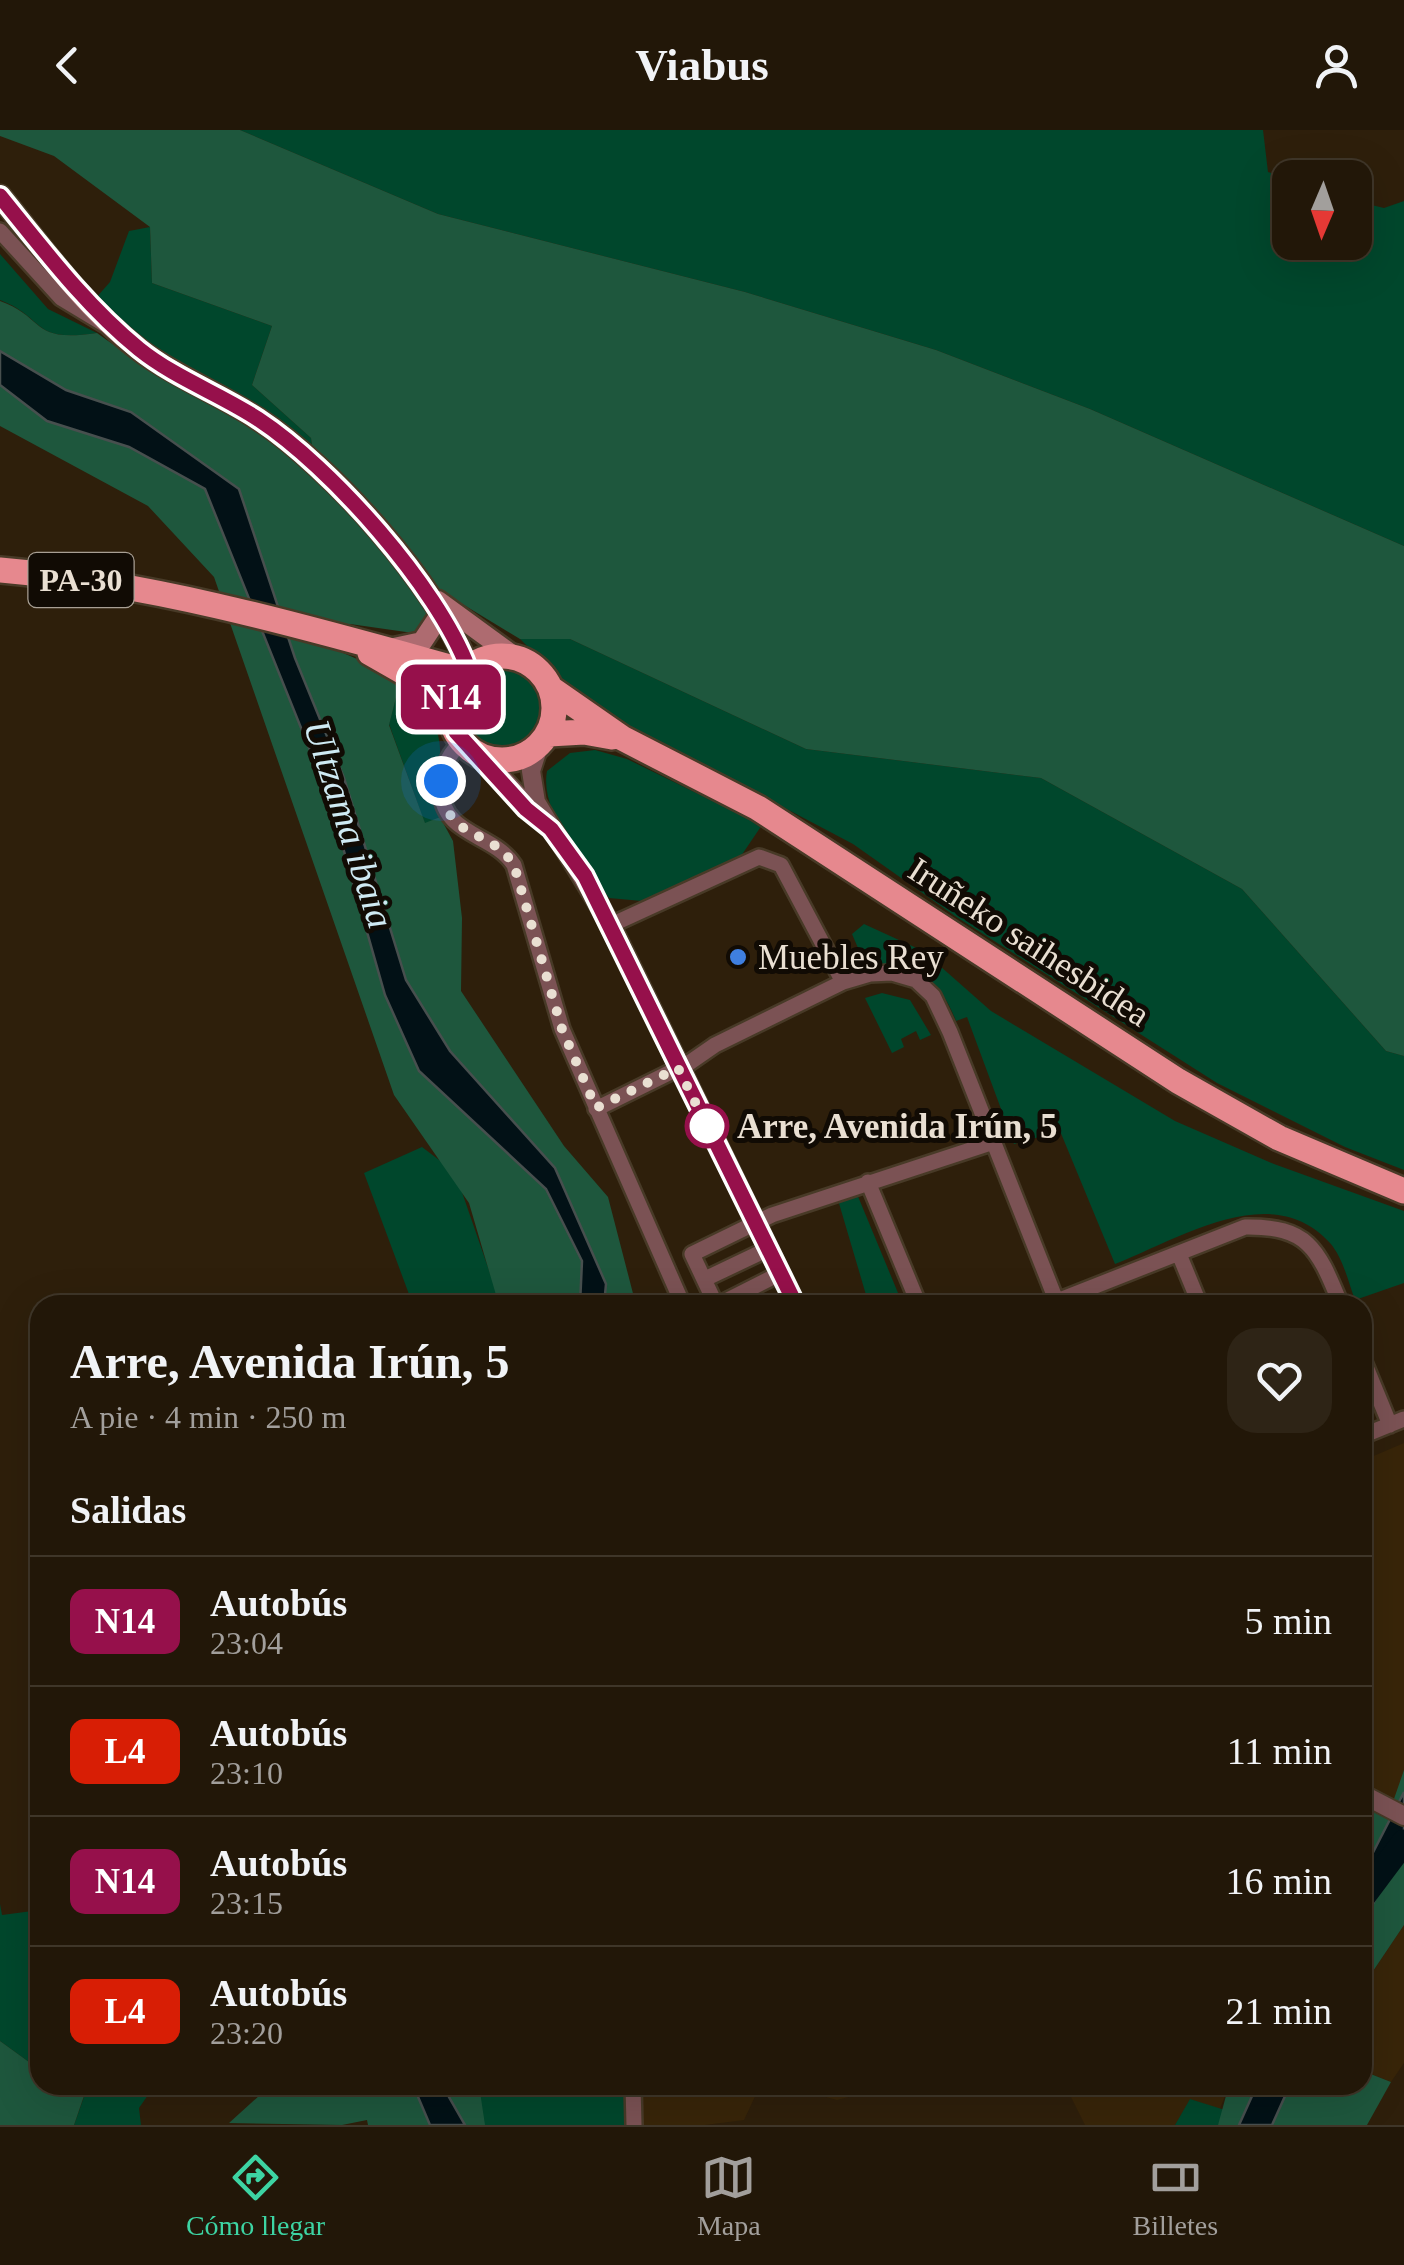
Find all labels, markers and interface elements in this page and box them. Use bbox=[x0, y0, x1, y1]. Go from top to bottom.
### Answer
icon: back bbox=[40, 38, 95, 93]
icon: person bbox=[1309, 38, 1364, 93]
text: Viabus bbox=[635, 40, 769, 90]
north arrow bbox=[1272, 160, 1372, 260]
map controls bbox=[1272, 160, 1372, 260]
road number: PA-30 bbox=[28, 553, 134, 607]
line badge: N14 bbox=[394, 664, 508, 730]
text: N14 bbox=[421, 678, 481, 717]
water label: Ultzama ibaia bbox=[296, 715, 402, 933]
your location bbox=[416, 756, 466, 806]
street label: Iruñeko saihesbidea bbox=[901, 850, 1157, 1035]
place label: Muebles Rey bbox=[758, 938, 944, 977]
marker: Muebles Rey bbox=[727, 946, 749, 968]
marker: Arre, Avenida Irún, 5 bbox=[686, 1105, 728, 1147]
place label: Arre, Avenida Irún, 5 bbox=[737, 1107, 1058, 1146]
button: heart bbox=[1227, 1328, 1332, 1433]
text: Arre, Avenida Irún, 5 bbox=[70, 1335, 510, 1388]
text: A pie · 4 min · 250 m bbox=[70, 1399, 346, 1435]
text: Salidas bbox=[70, 1489, 186, 1531]
text: Autobús bbox=[210, 1582, 347, 1624]
text: 5 min bbox=[1244, 1600, 1332, 1642]
text: N14 bbox=[95, 1602, 155, 1641]
text: 23:04 bbox=[210, 1625, 283, 1661]
text: Autobús bbox=[210, 1712, 347, 1754]
text: 11 min bbox=[1227, 1730, 1332, 1772]
text: L4 bbox=[105, 1732, 145, 1771]
text: 23:10 bbox=[210, 1755, 283, 1791]
text: Autobús bbox=[210, 1842, 347, 1884]
text: 16 min bbox=[1225, 1860, 1332, 1902]
text: N14 bbox=[95, 1862, 155, 1901]
text: 23:15 bbox=[210, 1885, 283, 1921]
text: Autobús bbox=[210, 1972, 347, 2014]
text: 21 min bbox=[1225, 1990, 1332, 2032]
text: L4 bbox=[105, 1992, 145, 2031]
text: 23:20 bbox=[210, 2015, 283, 2051]
tab: Cómo llegar bbox=[186, 2150, 325, 2242]
tab: Mapa bbox=[697, 2150, 761, 2242]
tab: Billetes bbox=[1133, 2150, 1218, 2242]

